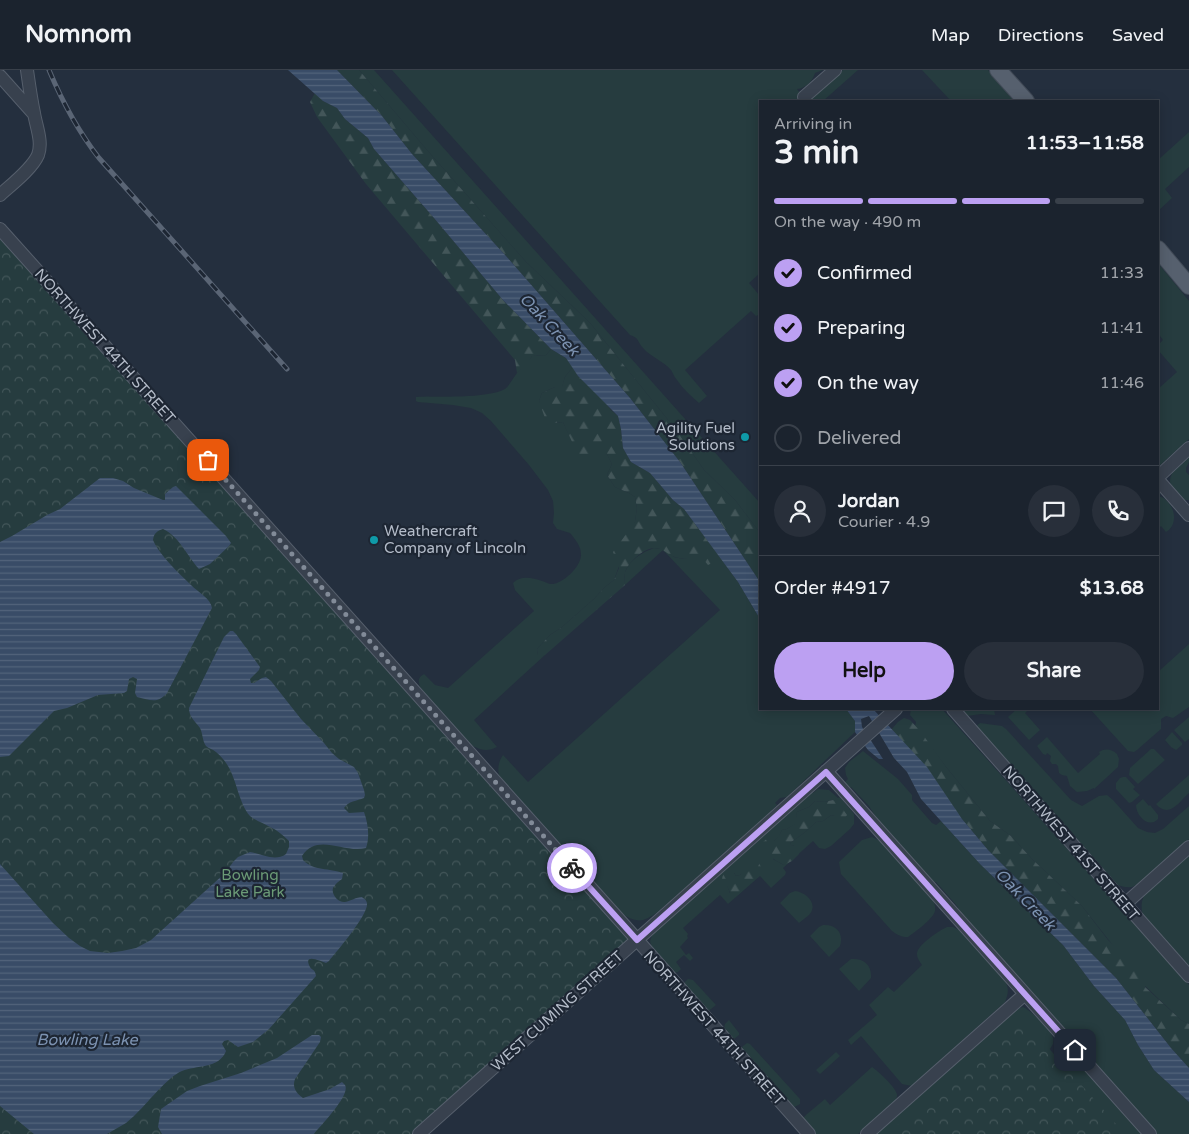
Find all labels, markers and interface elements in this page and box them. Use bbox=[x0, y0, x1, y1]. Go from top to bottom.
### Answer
text: Nomnom bbox=[25, 20, 132, 49]
text: Map bbox=[931, 24, 970, 46]
text: Directions bbox=[998, 24, 1084, 46]
text: Saved bbox=[1112, 24, 1164, 46]
text: Arriving in bbox=[774, 114, 852, 134]
text: 11:53–11:58 bbox=[1026, 132, 1144, 154]
text: 3 min bbox=[774, 134, 859, 172]
text: On the way · 490 m bbox=[774, 212, 921, 232]
icon: check bbox=[774, 259, 802, 287]
text: Confirmed bbox=[817, 262, 912, 284]
text: 11:33 bbox=[1100, 263, 1144, 283]
street label: NORTHWEST 44TH STREET bbox=[31, 265, 179, 427]
water label: Oak Creek bbox=[515, 289, 584, 361]
icon: check bbox=[774, 314, 802, 342]
text: Preparing bbox=[817, 317, 906, 339]
text: 11:41 bbox=[1100, 318, 1144, 338]
icon: check bbox=[774, 369, 802, 397]
text: On the way bbox=[817, 372, 919, 394]
text: 11:46 bbox=[1100, 373, 1144, 393]
place label: Agility Fuel Solutions bbox=[656, 419, 735, 454]
text: Delivered bbox=[817, 427, 902, 449]
marker: Agility Fuel Solutions bbox=[739, 431, 751, 443]
pin bbox=[187, 439, 229, 481]
icon: bag bbox=[194, 446, 222, 474]
button: person bbox=[774, 485, 826, 537]
button: chat bbox=[1028, 485, 1080, 537]
button: phone bbox=[1092, 485, 1144, 537]
text: Jordan bbox=[838, 490, 900, 512]
text: Courier · 4.9 bbox=[838, 512, 930, 532]
place label: Weathercraft Company of Lincoln bbox=[384, 522, 526, 557]
marker: Weathercraft Company of Lincoln bbox=[368, 534, 380, 546]
text: Order #4917 bbox=[774, 577, 891, 599]
text: $13.68 bbox=[1080, 577, 1144, 599]
button: Help bbox=[774, 642, 954, 700]
button: Share bbox=[964, 642, 1144, 700]
street label: NORTHWEST 41ST STREET bbox=[999, 762, 1143, 924]
courier bbox=[547, 843, 597, 893]
icon: bike bbox=[558, 854, 586, 882]
water label: Oak Creek bbox=[991, 865, 1061, 936]
park label: Bowling Lake Park bbox=[215, 866, 285, 901]
street label: WEST CUMING STREET bbox=[487, 947, 627, 1075]
street label: NORTHWEST 44TH STREET bbox=[640, 947, 788, 1109]
pin bbox=[1054, 1029, 1096, 1071]
water label: Bowling Lake bbox=[36, 1030, 138, 1050]
icon: home bbox=[1061, 1036, 1089, 1064]

